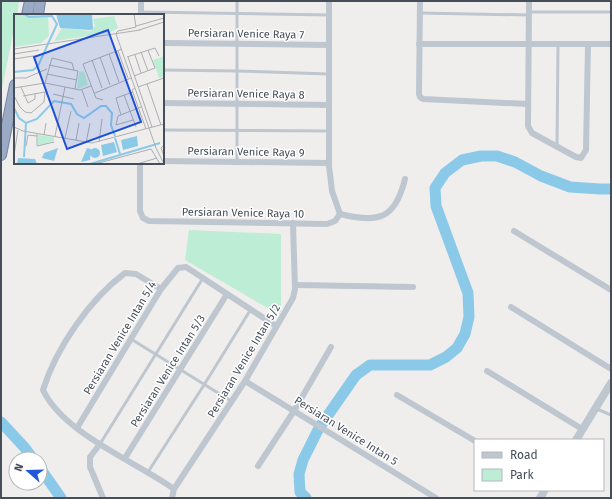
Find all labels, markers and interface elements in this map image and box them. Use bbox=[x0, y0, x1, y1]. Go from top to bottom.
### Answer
inset map bbox=[14, 14, 164, 164]
street label: Persiaran Venice Raya 7 bbox=[188, 26, 304, 42]
street label: Persiaran Venice Raya 8 bbox=[187, 86, 305, 102]
street label: Persiaran Venice Raya 9 bbox=[187, 144, 305, 160]
street label: Persiaran Venice Raya 10 bbox=[182, 205, 304, 221]
street label: Persiaran Venice Intan 5/4 bbox=[81, 279, 159, 397]
street label: Persiaran Venice Intan 5/2 bbox=[205, 302, 283, 420]
street label: Persiaran Venice Intan 5/3 bbox=[128, 312, 208, 430]
street label: Persiaran Venice Intan 5 bbox=[292, 394, 400, 468]
legend bbox=[474, 439, 604, 491]
text: Road bbox=[510, 448, 538, 462]
north arrow bbox=[8, 451, 48, 491]
text: N bbox=[12, 462, 26, 473]
text: Park bbox=[510, 468, 534, 482]

